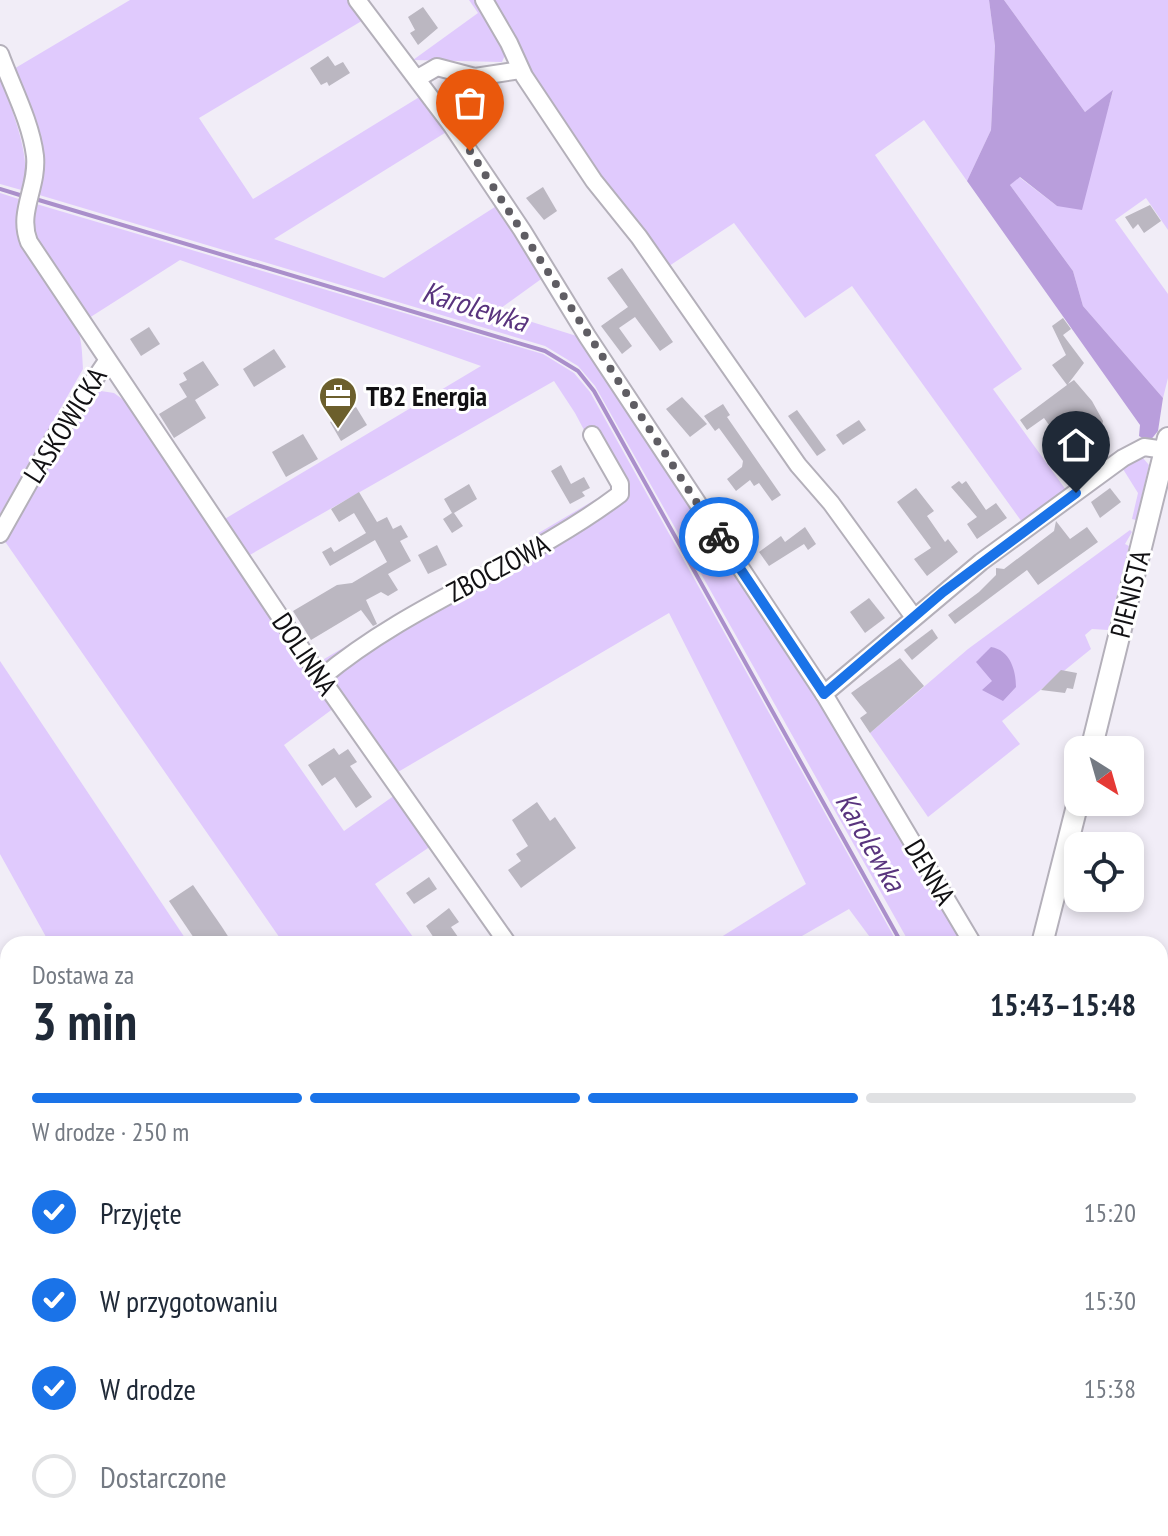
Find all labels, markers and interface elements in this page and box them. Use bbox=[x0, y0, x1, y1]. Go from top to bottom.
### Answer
pin bbox=[436, 69, 504, 151]
icon: bag bbox=[448, 81, 492, 125]
water label: Karolewka bbox=[418, 271, 535, 341]
street label: LASKOWICKA bbox=[15, 359, 115, 490]
office icon: TB2 Energia bbox=[317, 375, 359, 430]
place label: TB2 Energia bbox=[366, 377, 487, 414]
pin bbox=[1042, 411, 1110, 493]
icon: home bbox=[1054, 423, 1098, 467]
courier bbox=[679, 497, 759, 577]
icon: bike bbox=[697, 515, 741, 559]
street label: ZBOCZOWA bbox=[440, 525, 556, 610]
street label: PIENISTA bbox=[1101, 546, 1158, 642]
street label: DOLINNA bbox=[264, 605, 347, 703]
north arrow bbox=[1064, 736, 1144, 816]
map controls bbox=[1064, 736, 1144, 912]
water label: Karolewka bbox=[827, 785, 916, 899]
street label: DENNA bbox=[897, 832, 965, 912]
button: locate bbox=[1064, 832, 1144, 912]
text: Dostawa za bbox=[32, 958, 134, 991]
text: 15:43–15:48 bbox=[990, 985, 1136, 1024]
text: 3 min bbox=[32, 987, 137, 1054]
text: W drodze · 250 m bbox=[32, 1115, 189, 1148]
icon: check bbox=[32, 1190, 76, 1234]
text: Przyjęte bbox=[100, 1193, 182, 1232]
text: 15:20 bbox=[1084, 1196, 1136, 1229]
icon: check bbox=[32, 1278, 76, 1322]
text: W przygotowaniu bbox=[100, 1281, 278, 1320]
text: 15:30 bbox=[1084, 1284, 1136, 1317]
icon: check bbox=[32, 1366, 76, 1410]
text: W drodze bbox=[100, 1369, 196, 1408]
text: 15:38 bbox=[1084, 1372, 1136, 1405]
text: Dostarczone bbox=[100, 1457, 227, 1496]

